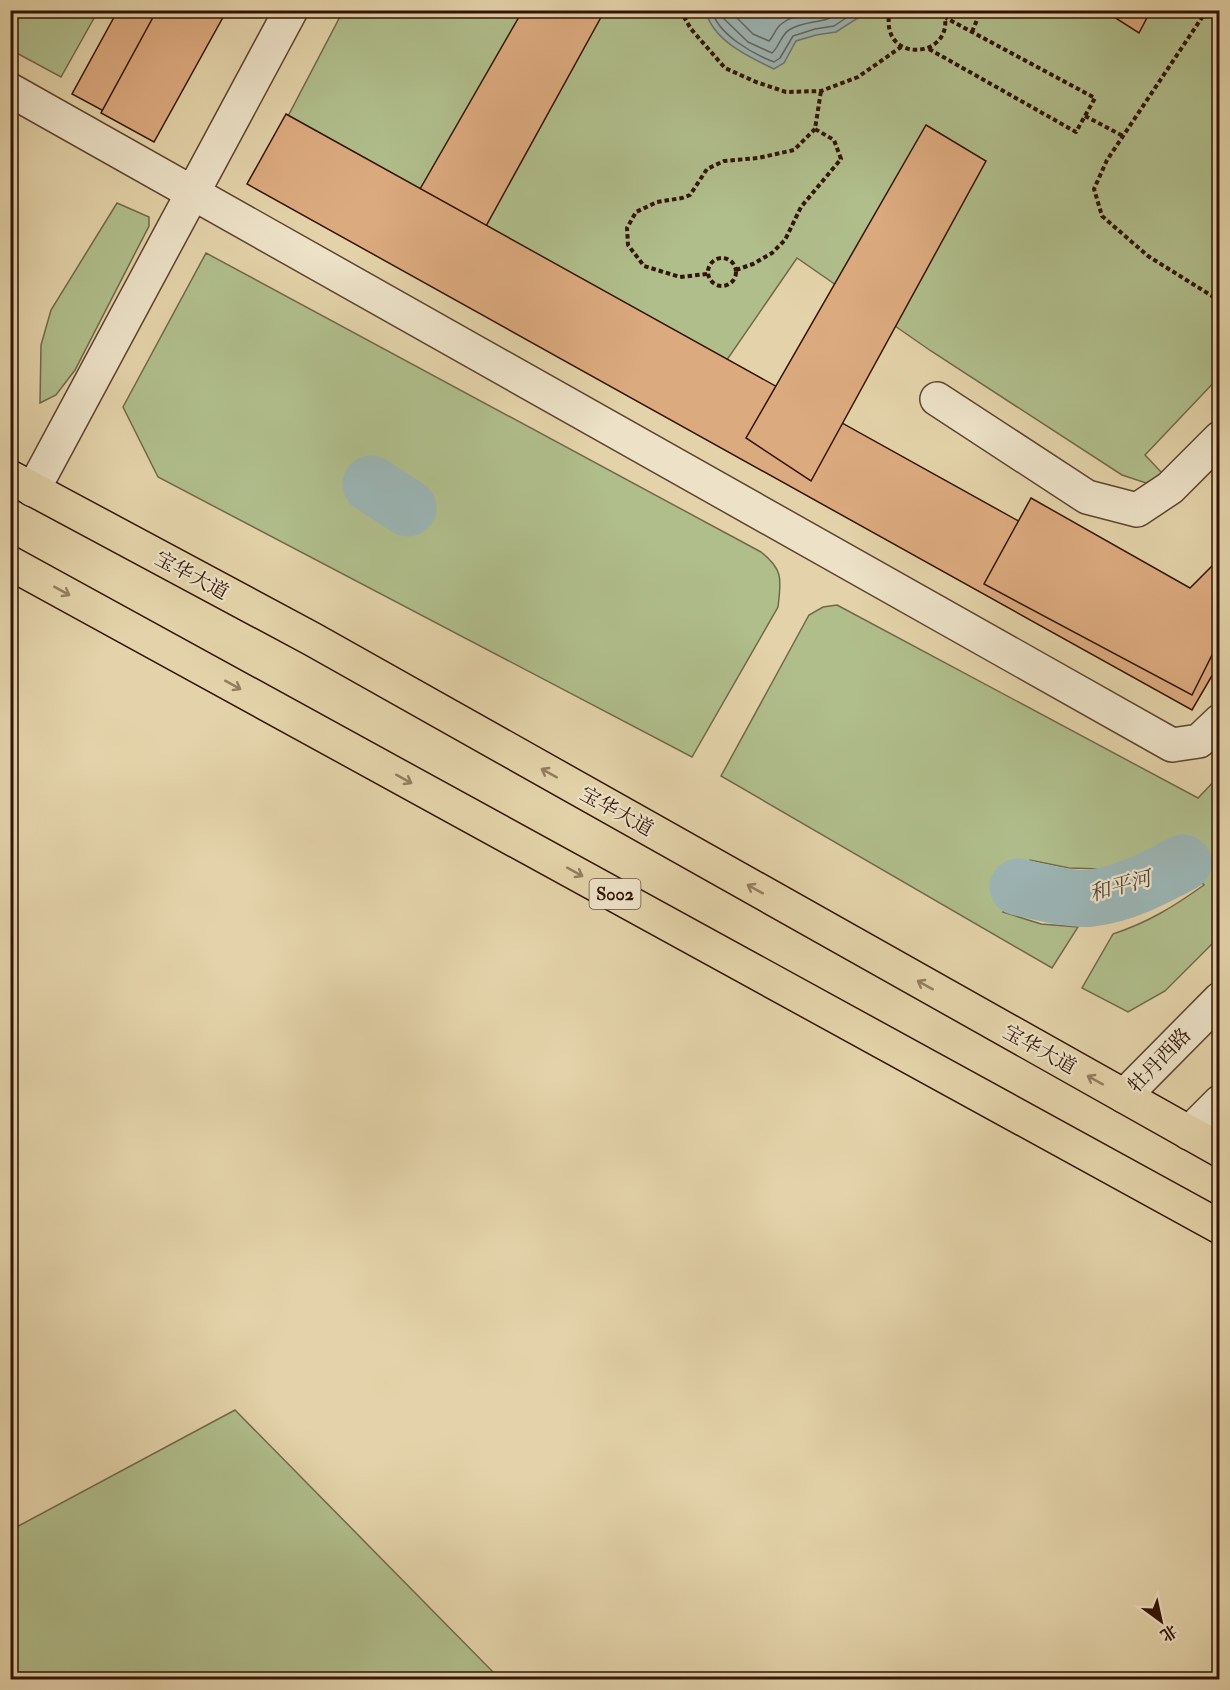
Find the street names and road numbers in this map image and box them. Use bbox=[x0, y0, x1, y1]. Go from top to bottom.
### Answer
street label: 宝华大道 bbox=[151, 546, 233, 605]
street label: 宝华大道 bbox=[576, 781, 658, 842]
road number: S002 bbox=[590, 879, 640, 909]
street label: 宝华大道 bbox=[999, 1019, 1081, 1080]
street label: 牡丹西路 bbox=[1123, 1023, 1196, 1098]

